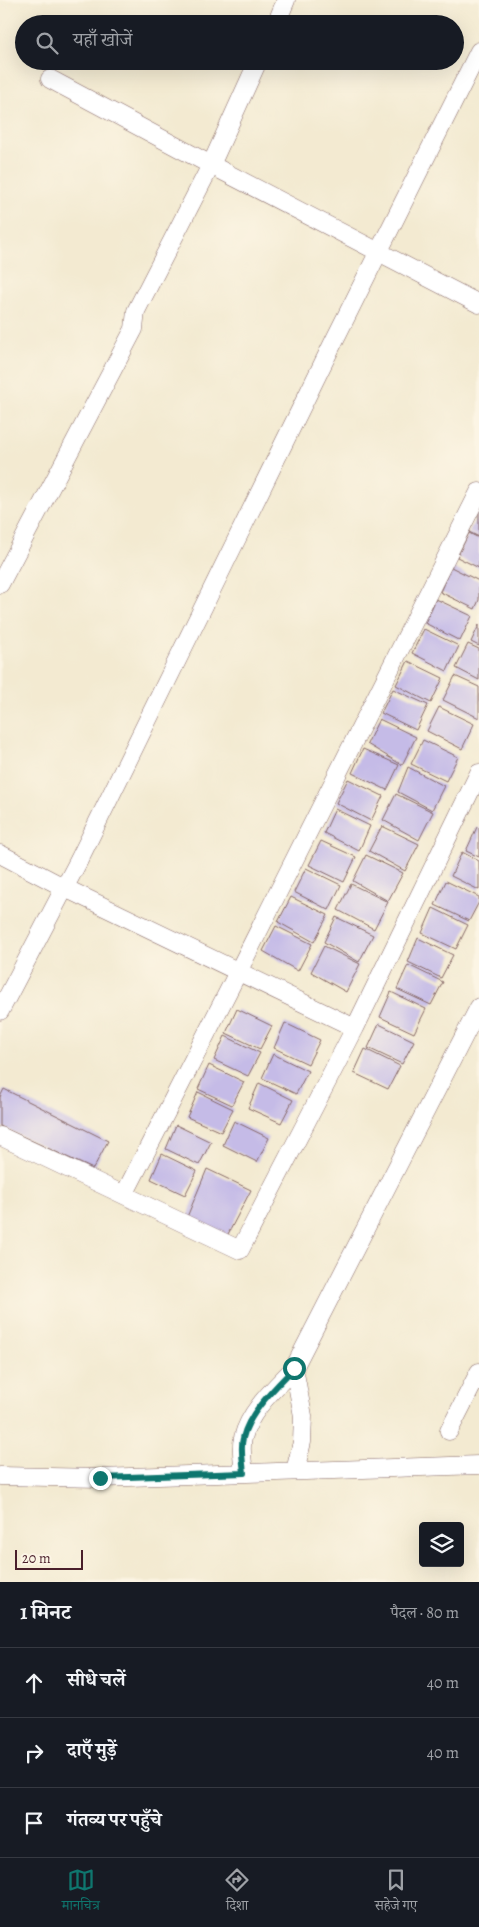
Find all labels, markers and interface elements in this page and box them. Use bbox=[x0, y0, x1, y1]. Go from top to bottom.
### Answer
search box bbox=[15, 15, 464, 70]
text: यहाँ खोजें bbox=[73, 27, 132, 53]
icon: search bbox=[33, 29, 61, 57]
route start bbox=[283, 1357, 306, 1380]
route end bbox=[89, 1467, 112, 1490]
map controls bbox=[419, 1522, 464, 1567]
button: layers bbox=[419, 1522, 464, 1567]
scale bar bbox=[15, 1547, 82, 1570]
text: 20 m bbox=[22, 1549, 51, 1568]
text: 1 मिनट bbox=[20, 1598, 71, 1626]
text: पैदल · 80 m bbox=[391, 1602, 459, 1624]
text: सीधे चलें bbox=[67, 1667, 125, 1693]
icon: ahead bbox=[20, 1669, 48, 1697]
text: 40 m bbox=[427, 1672, 459, 1694]
text: दाएँ मुड़ें bbox=[67, 1737, 117, 1763]
icon: right bbox=[20, 1739, 48, 1767]
text: 40 m bbox=[427, 1742, 459, 1764]
text: गंतव्य पर पहुँचे bbox=[67, 1807, 162, 1833]
icon: arrive bbox=[20, 1809, 48, 1837]
tab: मानचित्र bbox=[62, 1866, 100, 1919]
tab: दिशा bbox=[223, 1866, 251, 1919]
tab: सहेजे गए bbox=[375, 1866, 417, 1919]

